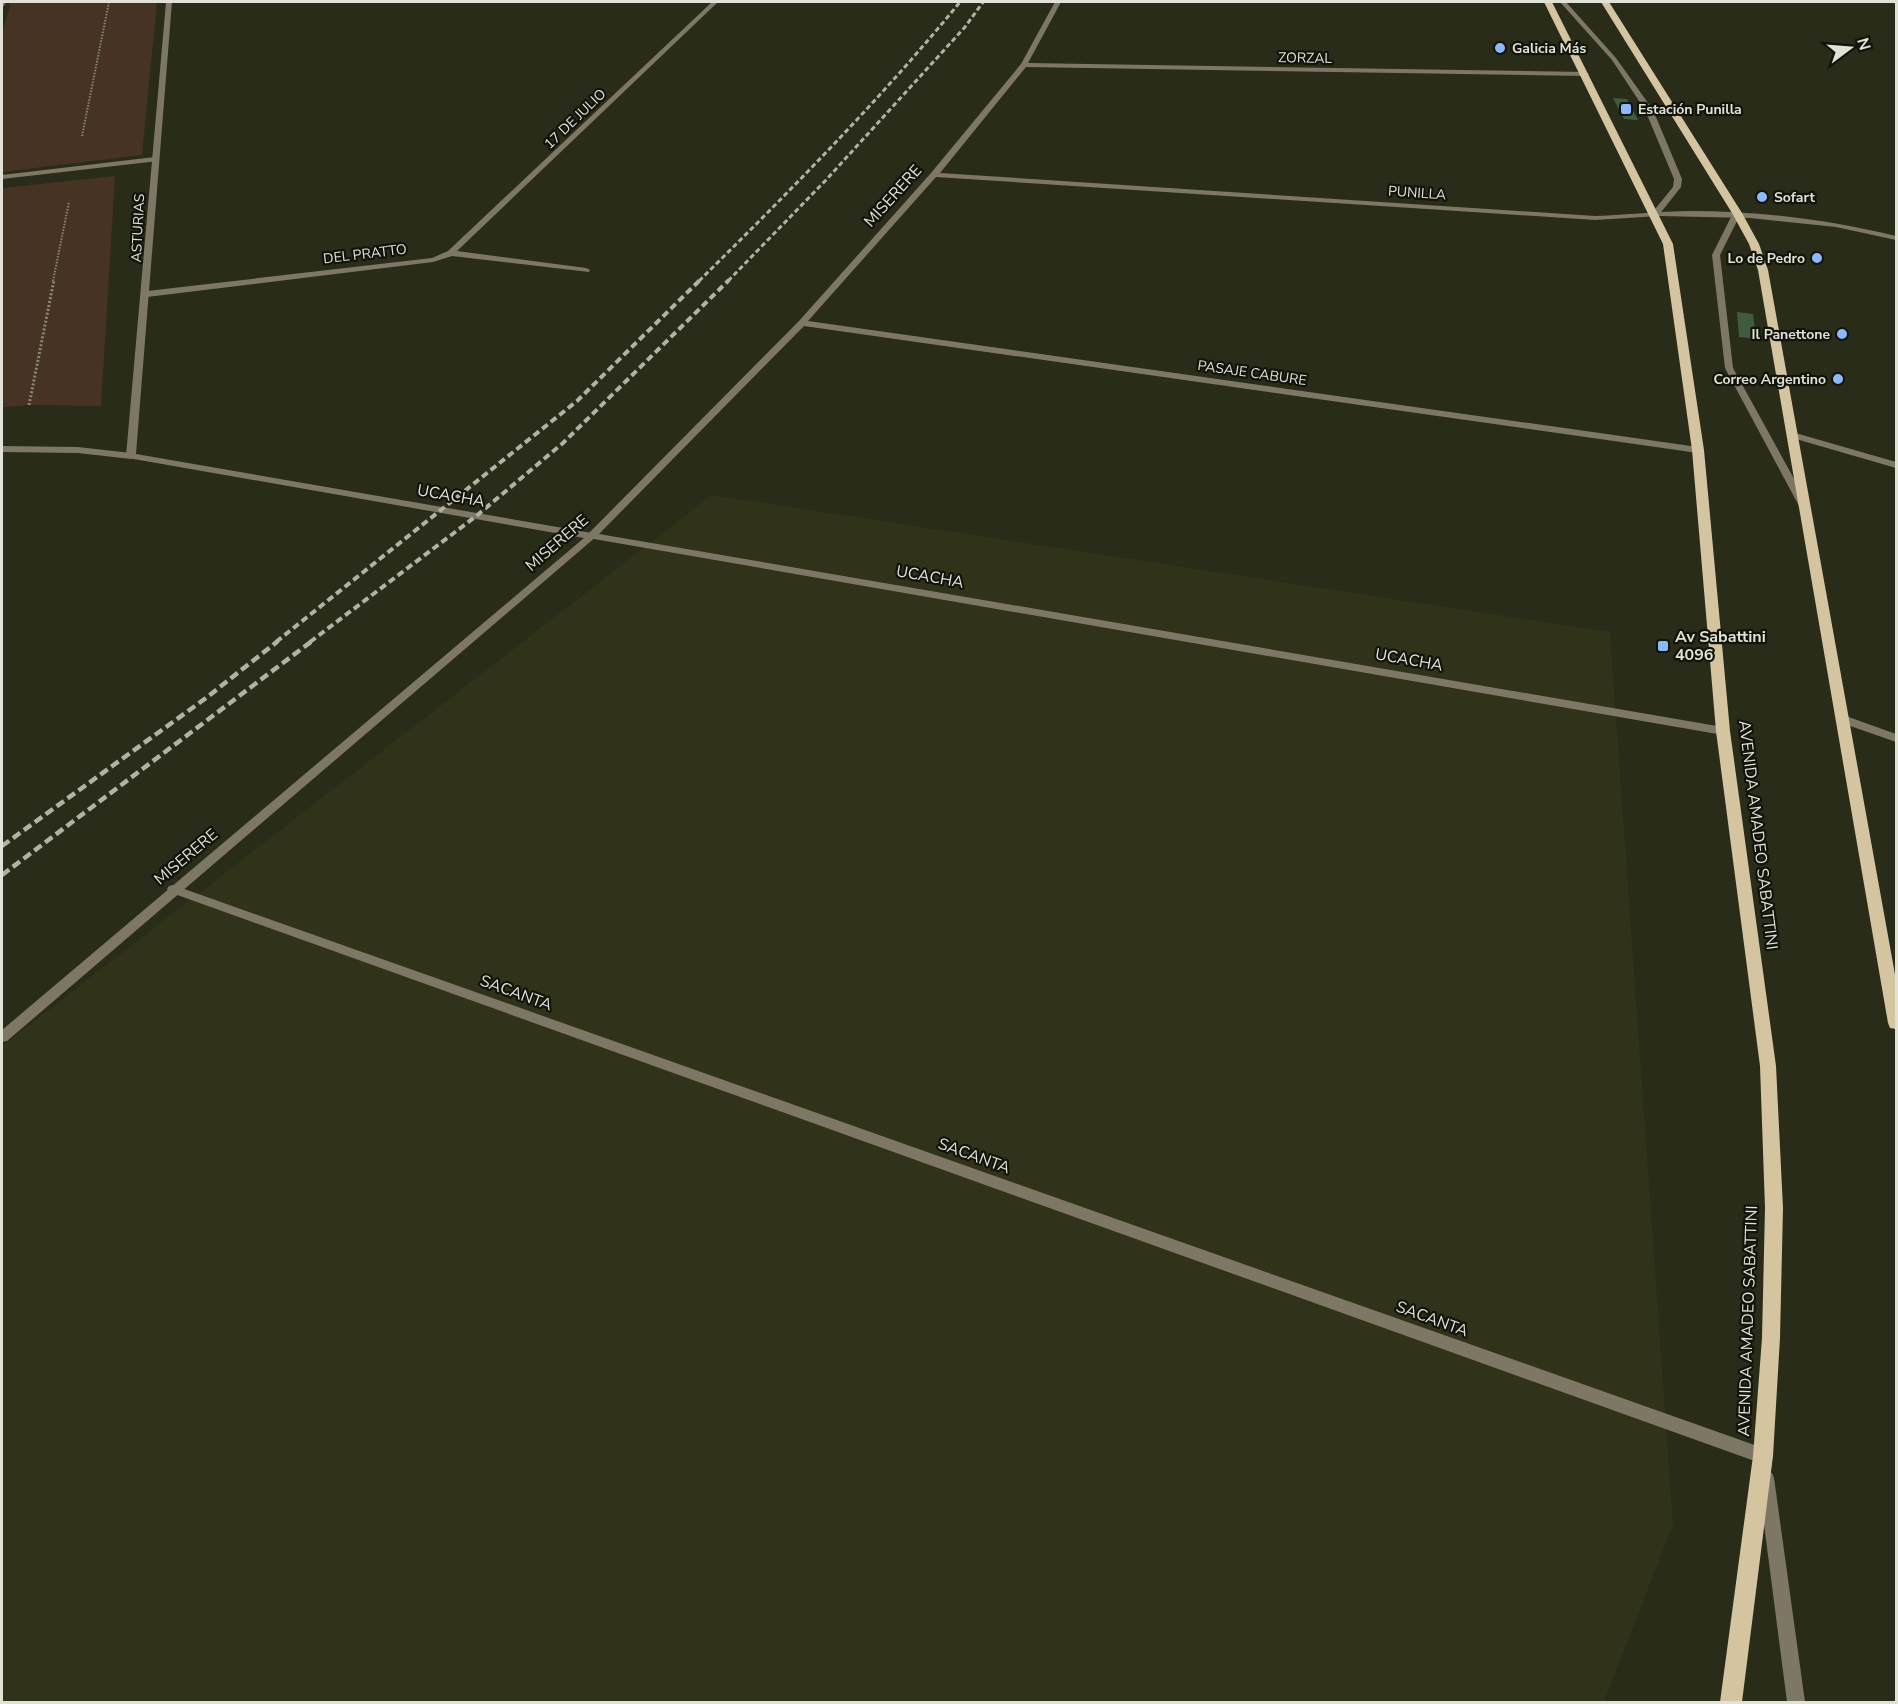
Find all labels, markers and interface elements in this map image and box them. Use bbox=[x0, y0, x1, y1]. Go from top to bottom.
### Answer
north arrow bbox=[1820, 18, 1880, 78]
text: N bbox=[1851, 35, 1876, 53]
place label: Galicia Más bbox=[1512, 39, 1586, 58]
marker: Galicia Más bbox=[1493, 41, 1507, 55]
street label: ZORZAL bbox=[1278, 48, 1333, 68]
street label: 17 DE JULIO bbox=[540, 85, 610, 153]
place label: Estación Punilla bbox=[1638, 100, 1742, 119]
marker: Estación Punilla bbox=[1619, 102, 1633, 116]
street label: MISERERE bbox=[859, 160, 927, 232]
street label: PUNILLA bbox=[1387, 181, 1447, 205]
place label: Sofart bbox=[1774, 188, 1815, 207]
marker: Sofart bbox=[1755, 190, 1769, 204]
street label: ASTURIAS bbox=[127, 193, 149, 263]
street label: DEL PRATTO bbox=[322, 239, 408, 269]
place label: Lo de Pedro bbox=[1727, 249, 1805, 268]
marker: Lo de Pedro bbox=[1810, 251, 1824, 265]
place label: Il Panettone bbox=[1751, 325, 1830, 344]
marker: Il Panettone bbox=[1835, 327, 1849, 341]
street label: PASAJE CABURE bbox=[1196, 356, 1308, 390]
place label: Correo Argentino bbox=[1713, 370, 1826, 389]
marker: Correo Argentino bbox=[1831, 372, 1845, 386]
street label: UCACHA bbox=[415, 479, 487, 513]
street label: MISERERE bbox=[521, 509, 593, 577]
street label: UCACHA bbox=[894, 560, 966, 594]
place label: Av Sabattini 4096 bbox=[1675, 626, 1766, 666]
marker: Av Sabattini 4096 bbox=[1656, 639, 1670, 653]
street label: UCACHA bbox=[1373, 643, 1445, 677]
street label: AVENIDA AMADEO SABATTINI bbox=[1733, 719, 1783, 951]
street label: MISERERE bbox=[149, 824, 223, 890]
street label: SACANTA bbox=[477, 970, 555, 1016]
street label: SACANTA bbox=[935, 1133, 1013, 1179]
street label: AVENIDA AMADEO SABATTINI bbox=[1733, 1205, 1763, 1437]
street label: SACANTA bbox=[1393, 1296, 1471, 1342]

